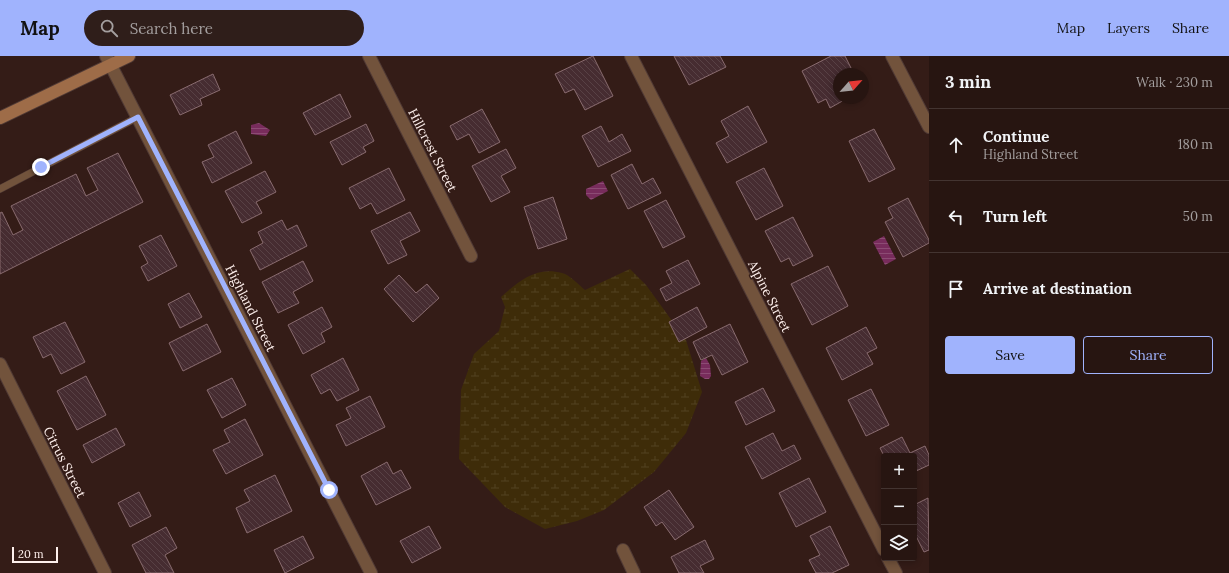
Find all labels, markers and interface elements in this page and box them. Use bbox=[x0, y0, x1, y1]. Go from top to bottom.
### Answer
search box bbox=[84, 10, 364, 46]
text: Map bbox=[20, 16, 60, 40]
icon: search bbox=[98, 17, 120, 39]
text: Search here bbox=[130, 19, 213, 38]
text: Map bbox=[1057, 19, 1085, 37]
text: Layers bbox=[1107, 19, 1150, 37]
text: Share bbox=[1172, 19, 1209, 37]
north arrow bbox=[833, 68, 869, 104]
text: 3 min bbox=[945, 71, 991, 93]
text: Walk · 230 m bbox=[1136, 74, 1213, 91]
street label: Hillcrest Street bbox=[404, 106, 461, 195]
text: Continue bbox=[983, 127, 1049, 146]
icon: ahead bbox=[945, 134, 967, 156]
text: 180 m bbox=[1178, 136, 1213, 153]
text: Highland Street bbox=[983, 146, 1078, 163]
route end bbox=[32, 158, 50, 176]
icon: left bbox=[945, 206, 967, 228]
text: Turn left bbox=[983, 207, 1047, 226]
text: 50 m bbox=[1183, 208, 1213, 225]
street label: Alpine Street bbox=[744, 257, 795, 335]
street label: Highland Street bbox=[221, 262, 280, 354]
icon: arrive bbox=[945, 278, 967, 300]
text: Arrive at destination bbox=[983, 279, 1132, 298]
button: Save bbox=[945, 336, 1075, 374]
button: Share bbox=[1083, 336, 1213, 374]
street label: Citrus Street bbox=[39, 424, 90, 501]
map controls bbox=[881, 453, 917, 561]
button: + bbox=[881, 453, 917, 489]
route start bbox=[320, 481, 338, 499]
button: − bbox=[881, 489, 917, 525]
button: layers bbox=[881, 525, 917, 561]
scale bar bbox=[12, 545, 58, 564]
text: 20 m bbox=[18, 547, 43, 561]

